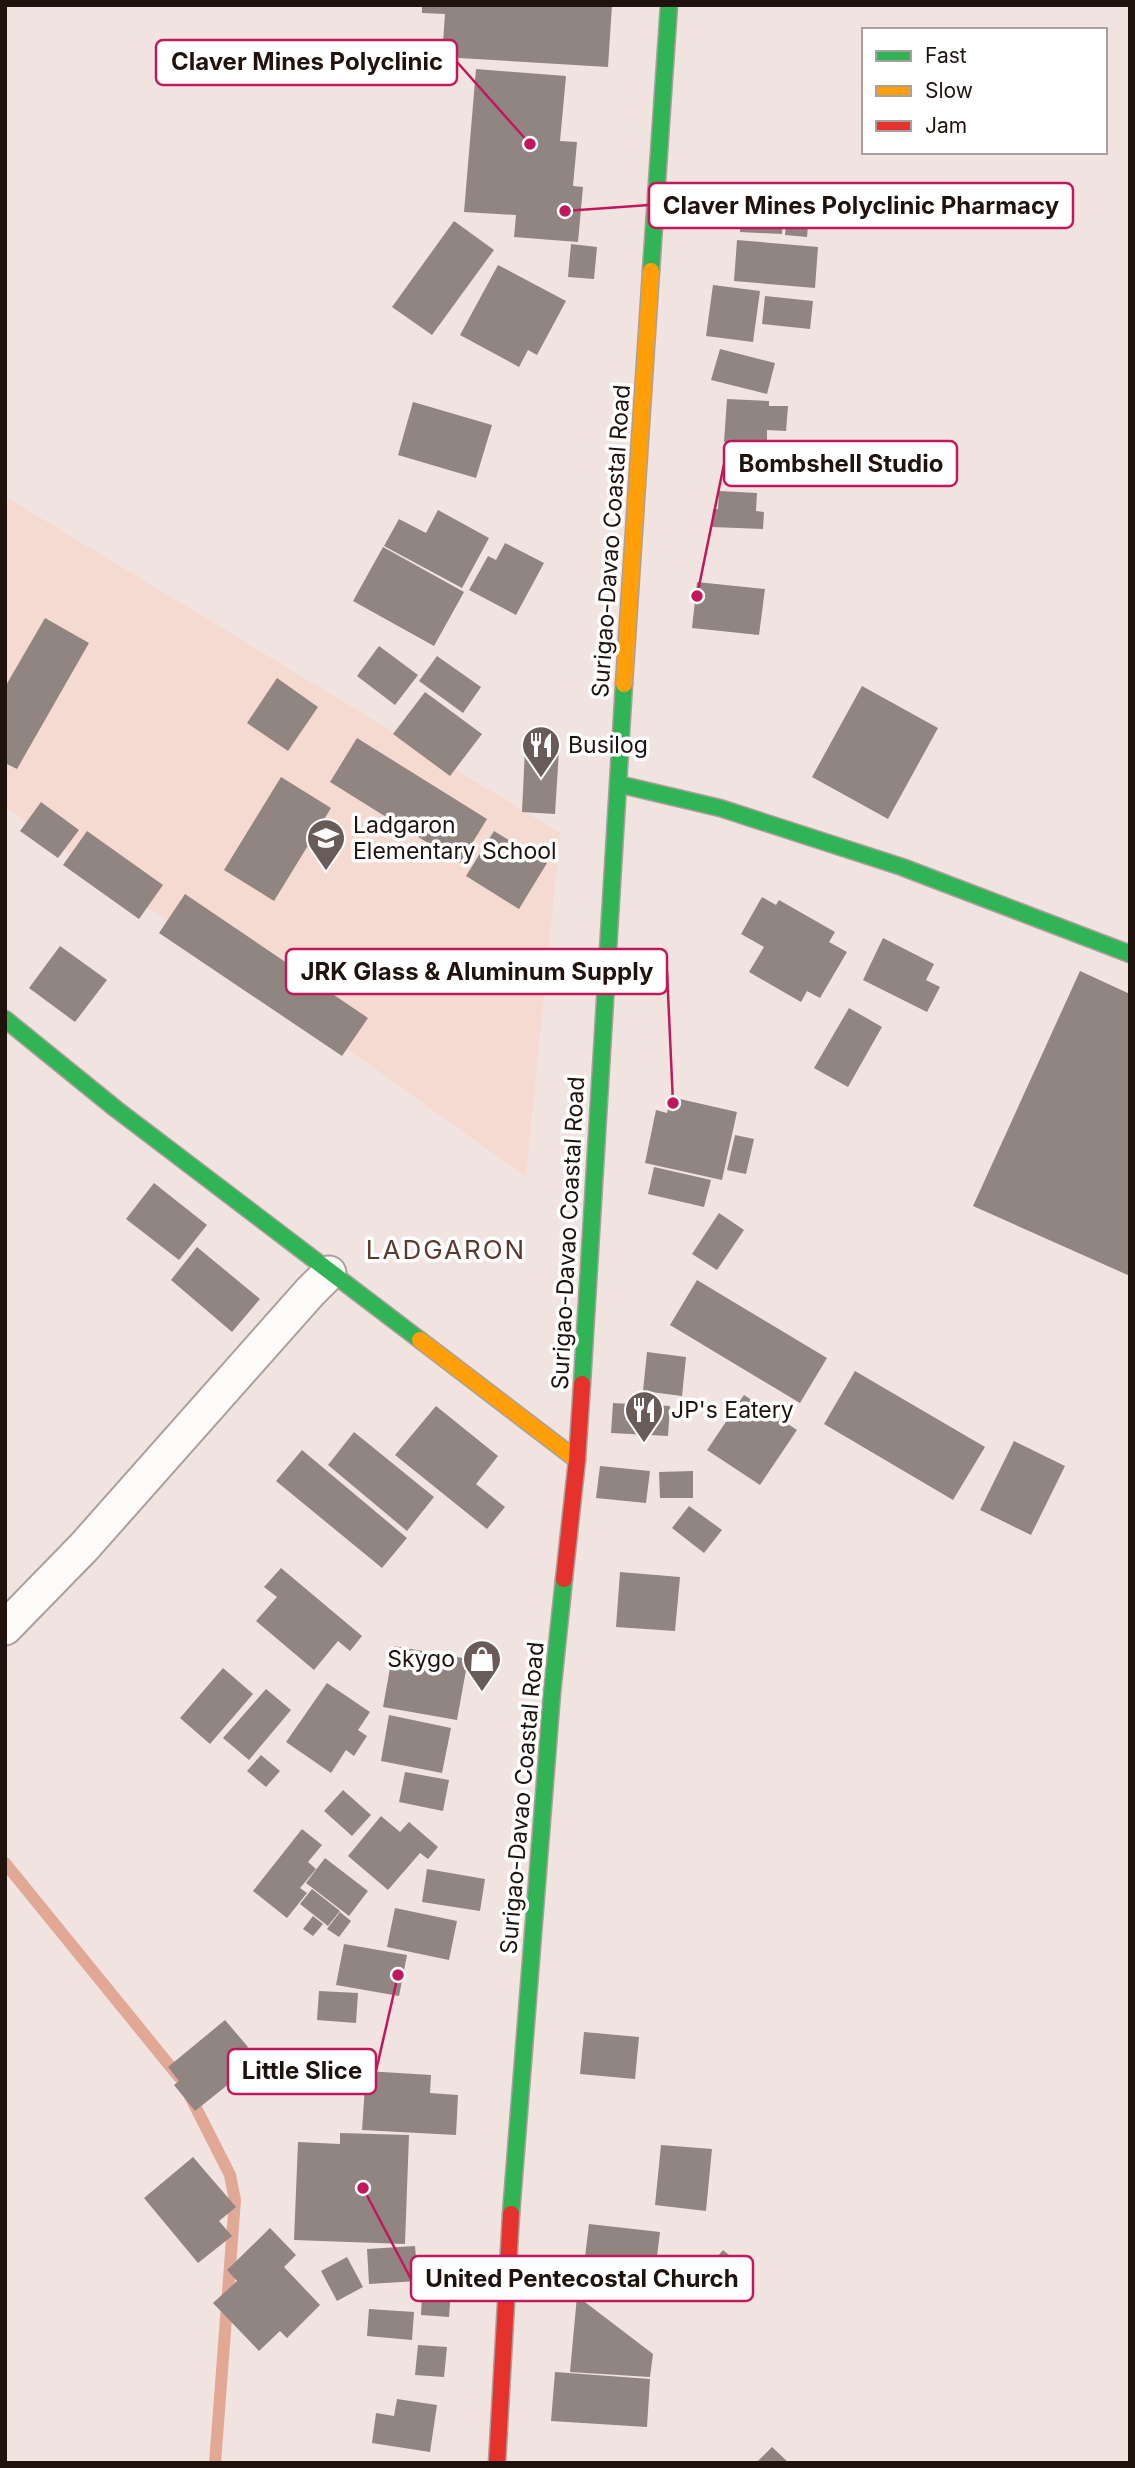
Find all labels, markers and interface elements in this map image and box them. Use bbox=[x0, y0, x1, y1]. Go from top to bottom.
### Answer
legend bbox=[862, 28, 1107, 154]
callout: Claver Mines Polyclinic bbox=[156, 40, 457, 85]
text: Fast bbox=[925, 43, 967, 68]
text: Claver Mines Polyclinic bbox=[171, 47, 443, 76]
text: Slow bbox=[925, 78, 973, 103]
text: Jam bbox=[925, 113, 967, 138]
callout: Claver Mines Polyclinic Pharmacy bbox=[649, 183, 1073, 228]
text: Claver Mines Polyclinic Pharmacy bbox=[663, 191, 1060, 220]
street label: Surigao-Davao Coastal Road bbox=[586, 384, 636, 698]
callout: Bombshell Studio bbox=[724, 441, 957, 486]
text: Bombshell Studio bbox=[739, 449, 943, 478]
restaurant icon: Busilog bbox=[520, 724, 562, 779]
place label: Busilog bbox=[568, 731, 648, 759]
place label: Ladgaron Elementary School bbox=[353, 811, 557, 865]
school or university icon: Ladgaron Elementary School bbox=[305, 817, 347, 872]
callout: JRK Glass & Aluminum Supply bbox=[286, 949, 667, 994]
text: JRK Glass & Aluminum Supply bbox=[301, 957, 654, 986]
street label: Surigao-Davao Coastal Road bbox=[546, 1076, 590, 1390]
district label: LADGARON bbox=[366, 1234, 526, 1265]
restaurant icon: JP's Eatery bbox=[623, 1389, 665, 1444]
place label: JP's Eatery bbox=[671, 1396, 794, 1424]
shop icon: Skygo bbox=[461, 1638, 503, 1693]
street label: Surigao-Davao Coastal Road bbox=[494, 1641, 550, 1955]
place label: Skygo bbox=[387, 1645, 455, 1673]
callout: Little Slice bbox=[228, 2049, 376, 2094]
text: Little Slice bbox=[242, 2056, 362, 2085]
callout: United Pentecostal Church bbox=[411, 2256, 753, 2301]
text: United Pentecostal Church bbox=[425, 2264, 739, 2293]

